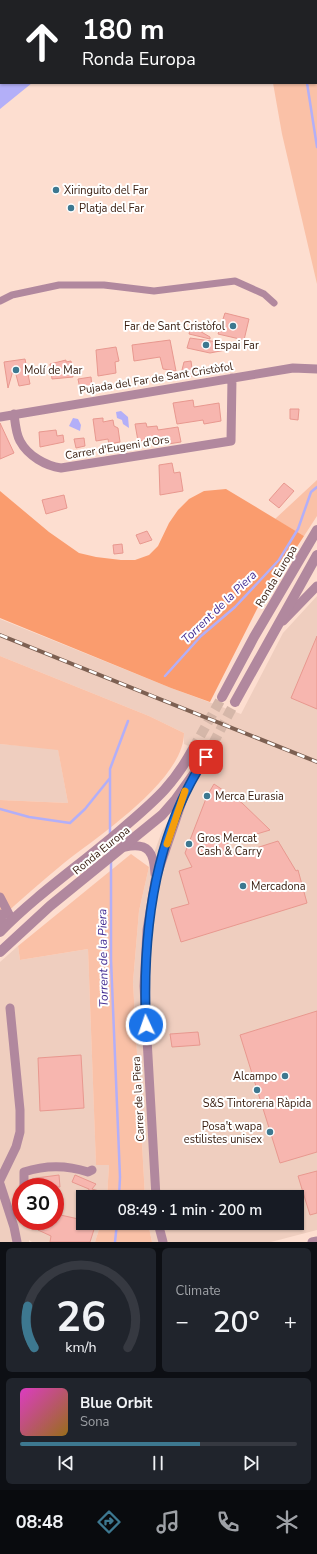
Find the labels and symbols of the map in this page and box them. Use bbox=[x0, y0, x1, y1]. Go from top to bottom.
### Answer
place label: Xiringuito del Far bbox=[64, 183, 148, 198]
marker: Xiringuito del Far bbox=[51, 185, 61, 195]
place label: Platja del Far bbox=[79, 201, 144, 216]
marker: Platja del Far bbox=[66, 203, 76, 213]
place label: Far de Sant Cristòfol bbox=[124, 319, 226, 334]
marker: Far de Sant Cristòfol bbox=[228, 321, 238, 331]
place label: Espai Far bbox=[214, 338, 259, 353]
marker: Espai Far bbox=[201, 340, 211, 350]
street label: Pujada del Far de Sant Cristòfol bbox=[78, 359, 235, 398]
place label: Molí de Mar bbox=[24, 363, 82, 378]
marker: Molí de Mar bbox=[11, 365, 21, 375]
street label: Carrer d'Eugeni d'Ors bbox=[64, 432, 170, 463]
street label: Ronda Europa bbox=[252, 542, 301, 610]
water label: Torrent de la Piera bbox=[178, 567, 260, 647]
pin bbox=[189, 740, 223, 774]
place label: Merca Eurasia bbox=[215, 789, 284, 804]
marker: Merca Eurasia bbox=[202, 791, 212, 801]
street label: Ronda Europa bbox=[70, 823, 133, 878]
place label: Gros Mercat Cash & Carry bbox=[197, 831, 262, 859]
marker: Gros Mercat Cash & Carry bbox=[184, 839, 194, 849]
place label: Mercadona bbox=[251, 879, 306, 894]
marker: Mercadona bbox=[238, 881, 248, 891]
water label: Torrent de la Piera bbox=[94, 908, 112, 1008]
position arrow bbox=[125, 1004, 167, 1046]
street label: Carrer de la Piera bbox=[129, 1056, 148, 1142]
place label: Alcampo bbox=[233, 1069, 277, 1084]
marker: Alcampo bbox=[280, 1071, 290, 1081]
marker: S&S Tintoreria Ràpida bbox=[252, 1085, 262, 1095]
place label: S&S Tintoreria Ràpida bbox=[203, 1096, 311, 1111]
place label: Posa't wapa estilistes unisex bbox=[184, 1119, 262, 1147]
marker: Posa't wapa estilistes unisex bbox=[265, 1127, 275, 1137]
speed limit sign: 30 bbox=[12, 1178, 64, 1230]

